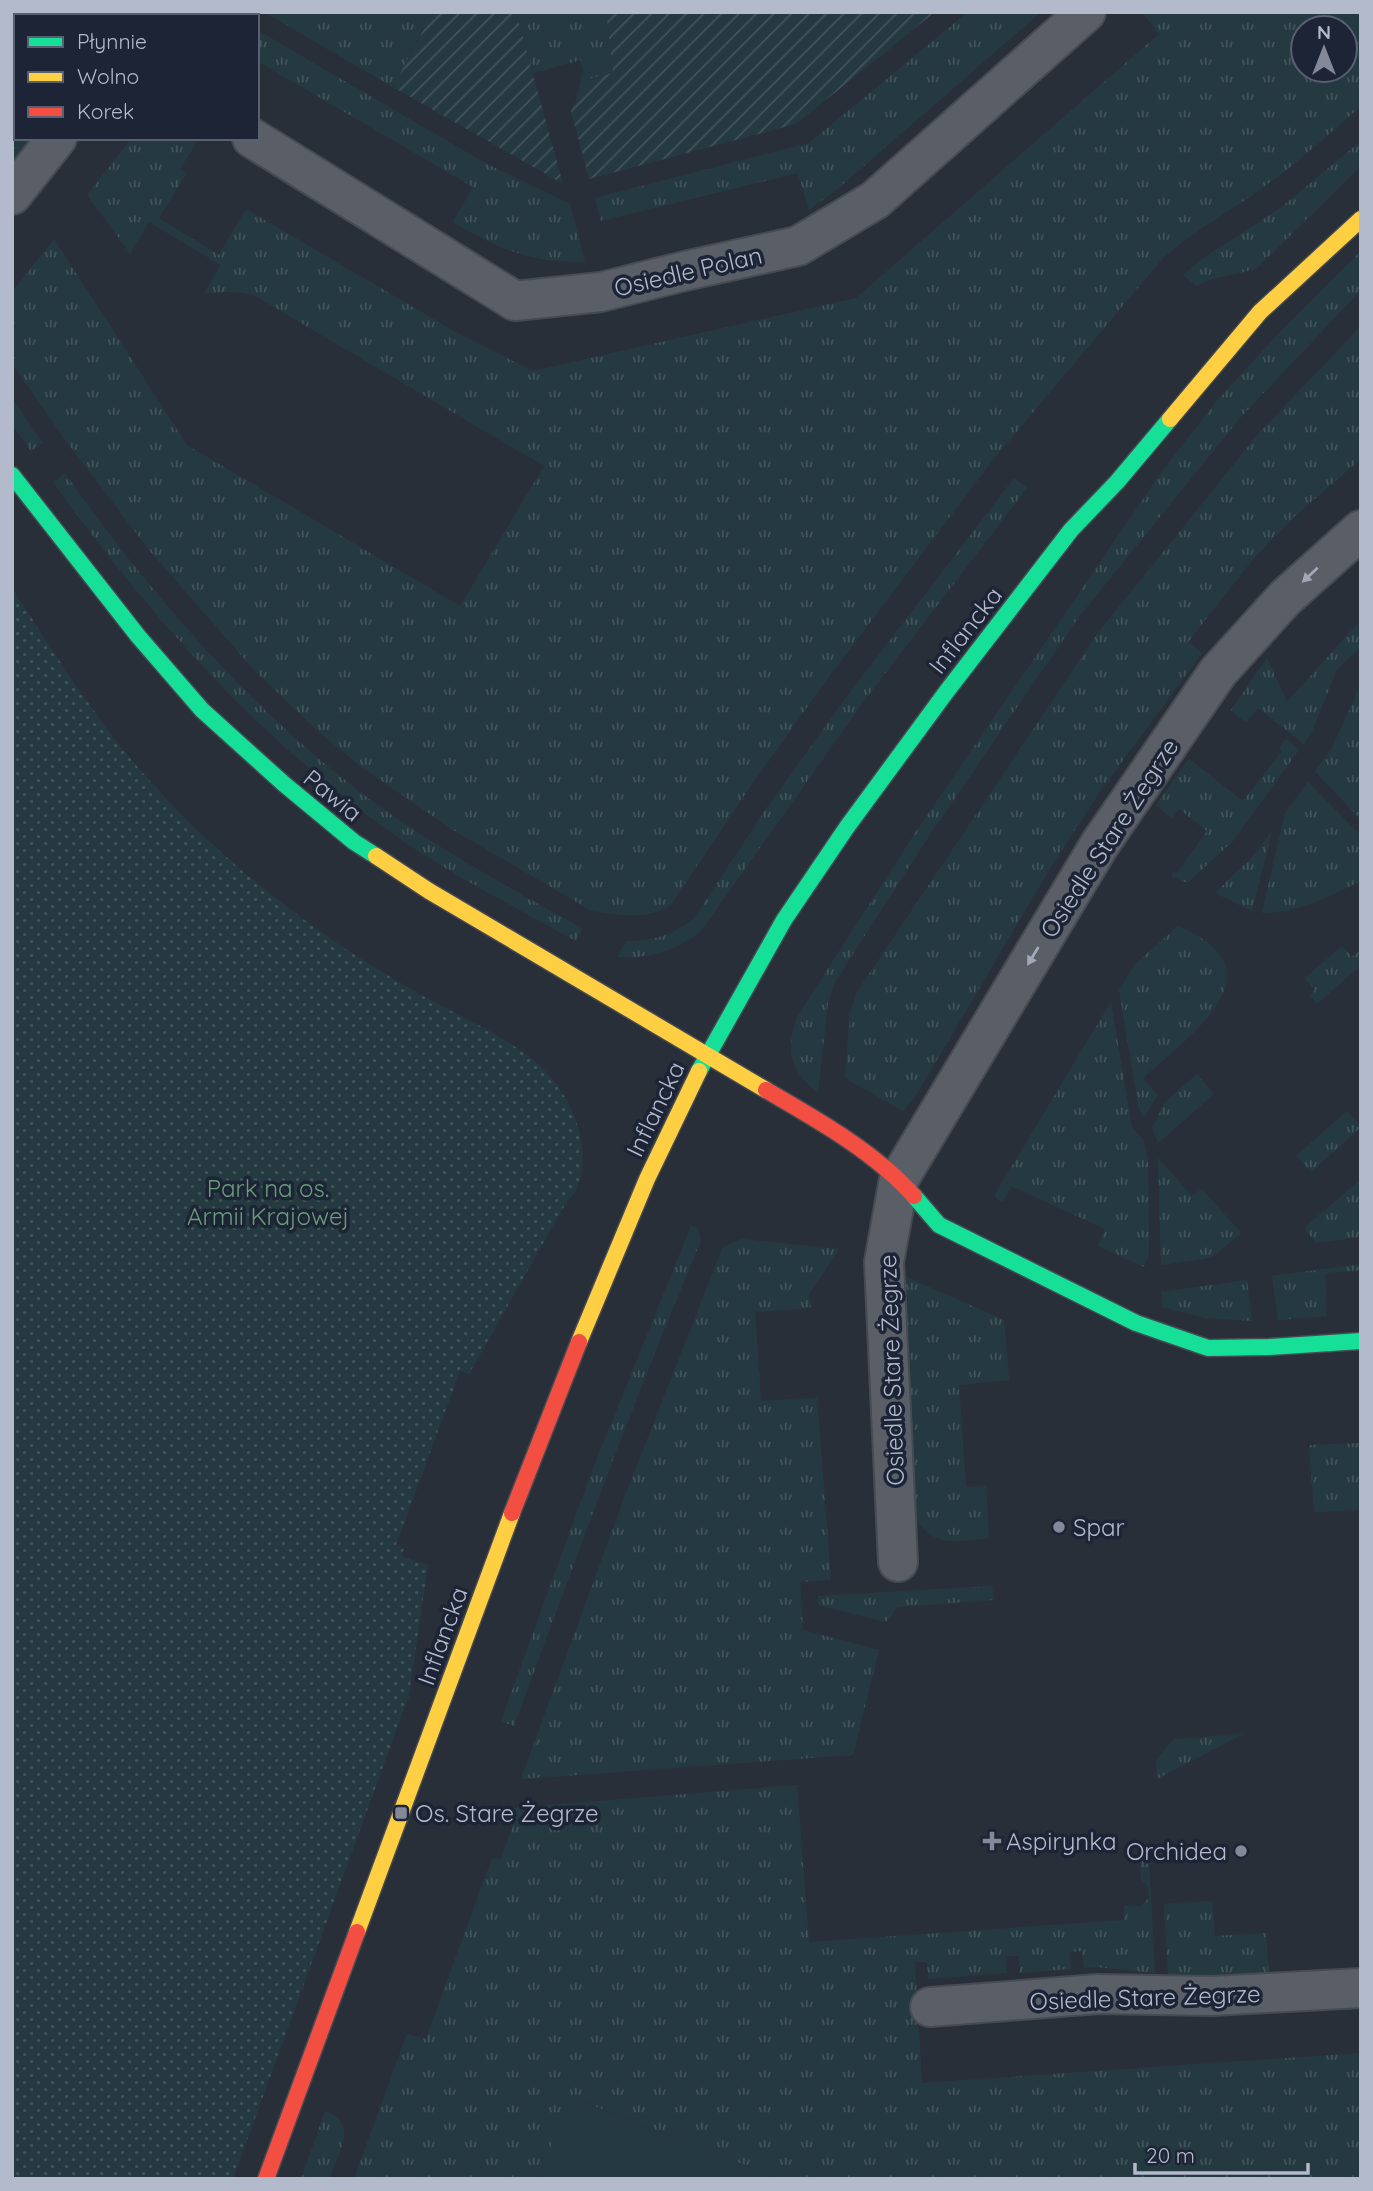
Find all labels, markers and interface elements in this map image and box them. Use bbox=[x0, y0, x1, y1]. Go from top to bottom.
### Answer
legend bbox=[14, 14, 259, 140]
north arrow bbox=[1289, 14, 1359, 84]
text: N bbox=[1317, 20, 1331, 44]
text: Płynnie bbox=[77, 28, 147, 54]
text: Wolno bbox=[77, 63, 139, 89]
text: Korek bbox=[77, 98, 134, 124]
street label: Osiedle Polan bbox=[611, 239, 765, 303]
one-way arrow bbox=[1301, 567, 1319, 583]
street label: Inflancka bbox=[922, 581, 1008, 679]
street label: Osiedle Stare Żegrze bbox=[1033, 733, 1185, 943]
street label: Pawia bbox=[298, 762, 368, 828]
one-way arrow bbox=[1027, 946, 1039, 965]
street label: Inflancka bbox=[619, 1057, 691, 1161]
park label: Park na os. Armii Krajowej bbox=[187, 1173, 349, 1231]
street label: Osiedle Stare Żegrze bbox=[872, 1254, 910, 1486]
place label: Spar bbox=[1073, 1512, 1125, 1542]
marker: Spar bbox=[1051, 1519, 1067, 1535]
street label: Inflancka bbox=[410, 1583, 474, 1689]
place label: Os. Stare Żegrze bbox=[415, 1798, 598, 1828]
marker: Os. Stare Żegrze bbox=[393, 1805, 409, 1821]
place label: Aspirynka bbox=[1006, 1826, 1117, 1856]
marker: Aspirynka bbox=[984, 1833, 1000, 1849]
place label: Orchidea bbox=[1126, 1836, 1227, 1866]
marker: Orchidea bbox=[1233, 1843, 1249, 1859]
street label: Osiedle Stare Żegrze bbox=[1029, 1978, 1261, 2016]
scale bar bbox=[1135, 2132, 1308, 2176]
text: 20 m bbox=[1146, 2142, 1195, 2168]

